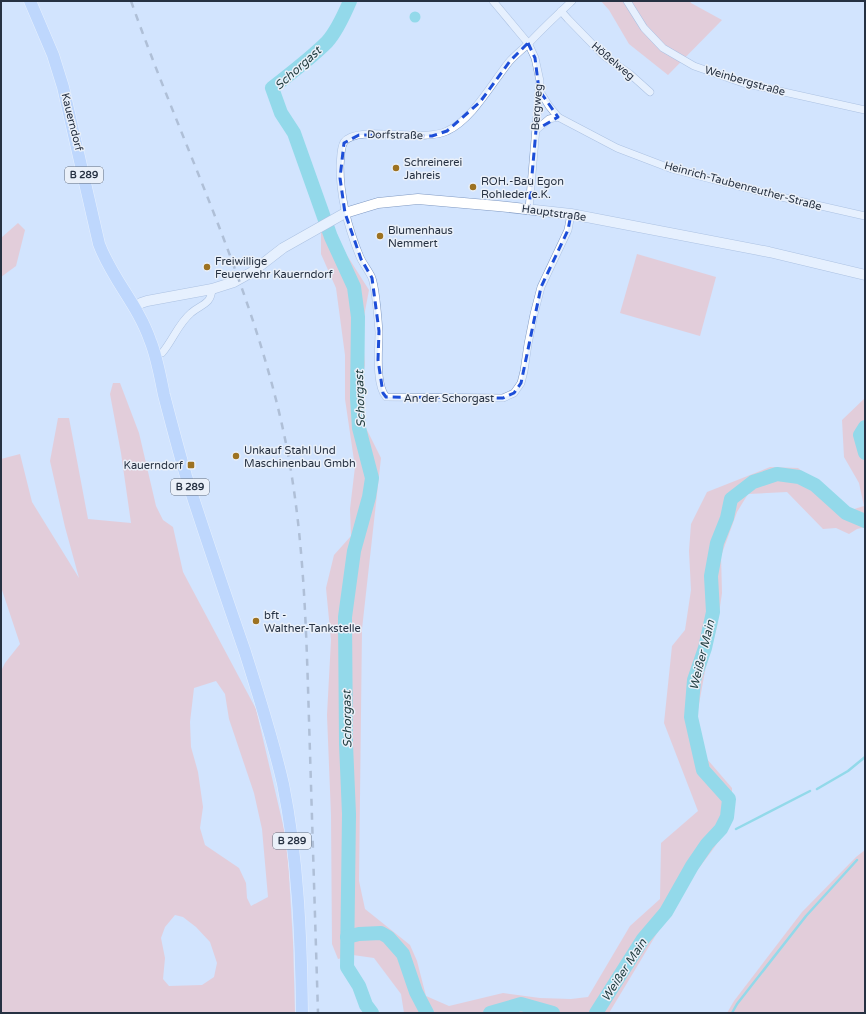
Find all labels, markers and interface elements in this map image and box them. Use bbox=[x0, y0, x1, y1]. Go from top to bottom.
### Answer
street label: Hößelweg bbox=[589, 39, 637, 83]
water label: Schorgast bbox=[272, 43, 325, 92]
street label: Weinbergstraße bbox=[703, 63, 787, 99]
street label: Bergweg bbox=[529, 83, 545, 131]
street label: Kauerndorf bbox=[59, 92, 86, 153]
street label: Dorfstraße bbox=[367, 128, 423, 142]
place label: Schreinerei Jahreis bbox=[404, 156, 462, 182]
street label: Heinrich-Taubenreuther-Straße bbox=[663, 159, 823, 213]
marker: Schreinerei Jahreis bbox=[391, 163, 401, 173]
road number: B 289 bbox=[65, 167, 103, 183]
place label: ROH.-Bau Egon Rohleder e.K. bbox=[481, 175, 564, 201]
marker: ROH.-Bau Egon Rohleder e.K. bbox=[468, 182, 478, 192]
street label: Hauptstraße bbox=[521, 202, 587, 224]
place label: Blumenhaus Nemmert bbox=[388, 224, 453, 250]
marker: Blumenhaus Nemmert bbox=[375, 231, 385, 241]
place label: Freiwillige Feuerwehr Kauerndorf bbox=[215, 255, 333, 281]
marker: Freiwillige Feuerwehr Kauerndorf bbox=[202, 262, 212, 272]
water label: Schorgast bbox=[352, 369, 368, 428]
street label: An der Schorgast bbox=[404, 392, 494, 405]
place label: Unkauf Stahl Und Maschinenbau Gmbh bbox=[244, 444, 356, 470]
marker: Unkauf Stahl Und Maschinenbau Gmbh bbox=[231, 451, 241, 461]
place label: Kauerndorf bbox=[124, 459, 184, 472]
marker: Kauerndorf bbox=[186, 460, 196, 470]
road number: B 289 bbox=[171, 479, 209, 495]
place label: bft - Walther-Tankstelle bbox=[264, 609, 361, 635]
marker: bft - Walther-Tankstelle bbox=[251, 616, 261, 626]
water label: Weißer Main bbox=[687, 618, 718, 692]
water label: Schorgast bbox=[339, 689, 355, 748]
road number: B 289 bbox=[273, 833, 311, 849]
water label: Weißer Main bbox=[599, 935, 650, 1004]

